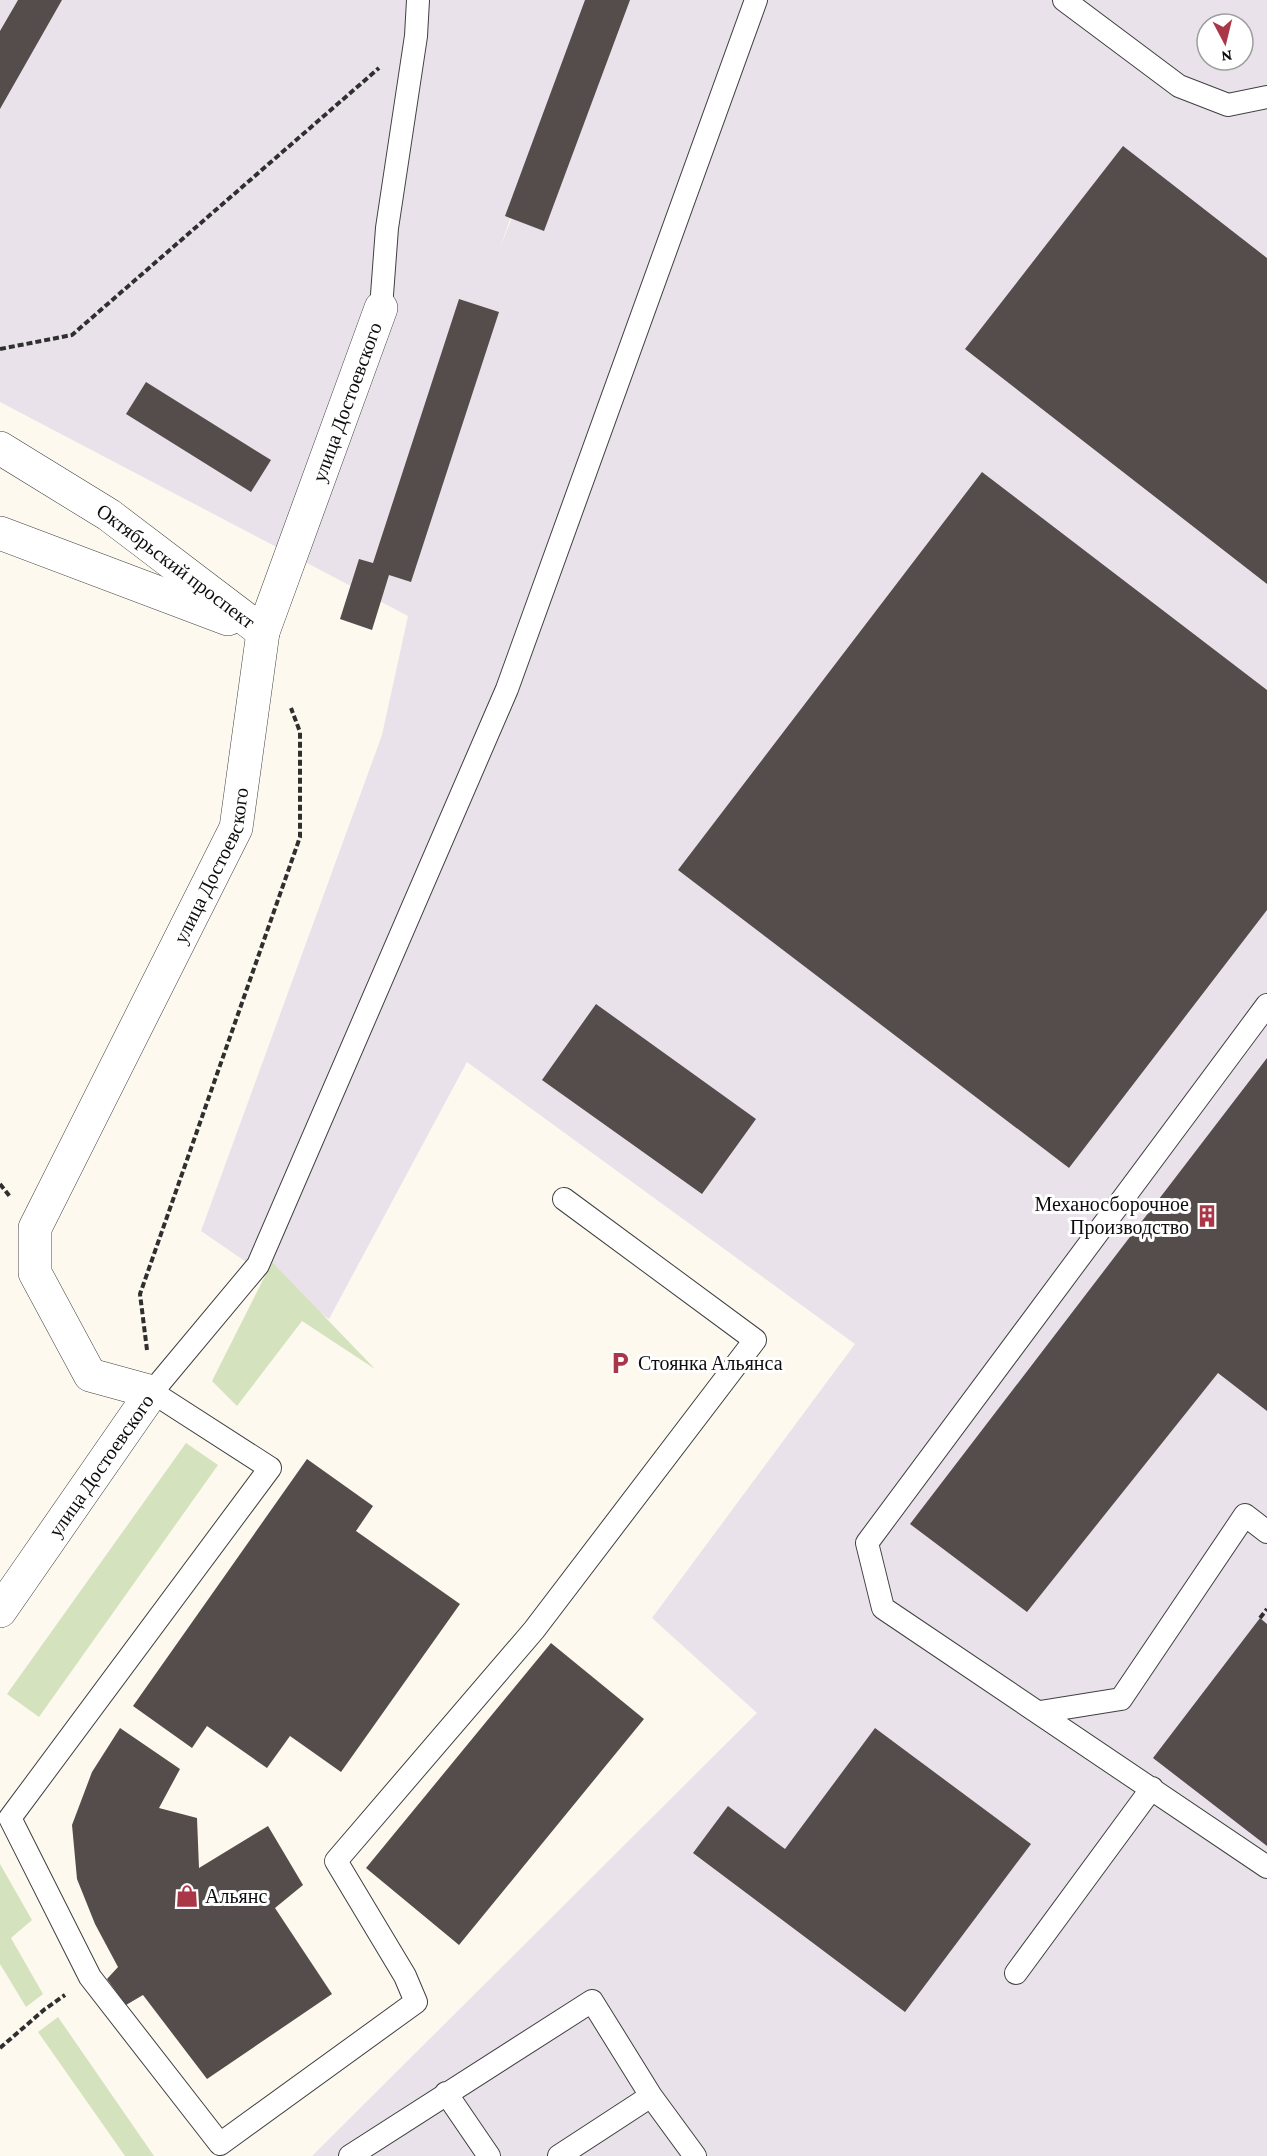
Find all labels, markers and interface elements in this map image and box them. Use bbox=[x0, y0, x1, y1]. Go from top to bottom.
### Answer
north arrow bbox=[1195, 12, 1255, 72]
text: N bbox=[1220, 47, 1233, 66]
street label: улица Достоевского bbox=[308, 319, 386, 485]
street label: Октябрьский проспект bbox=[93, 499, 259, 633]
street label: улица Достоевского bbox=[169, 786, 252, 947]
place label: Механосборочное Производство bbox=[1034, 1193, 1189, 1239]
building icon: Механосборочное Производство bbox=[1194, 1203, 1220, 1229]
parking icon: Стоянка Альянса bbox=[607, 1350, 633, 1376]
place label: Стоянка Альянса bbox=[638, 1352, 783, 1374]
street label: улица Достоевского bbox=[44, 1390, 158, 1542]
shop icon: Альянс bbox=[174, 1883, 200, 1909]
place label: Альянс bbox=[205, 1885, 267, 1907]

